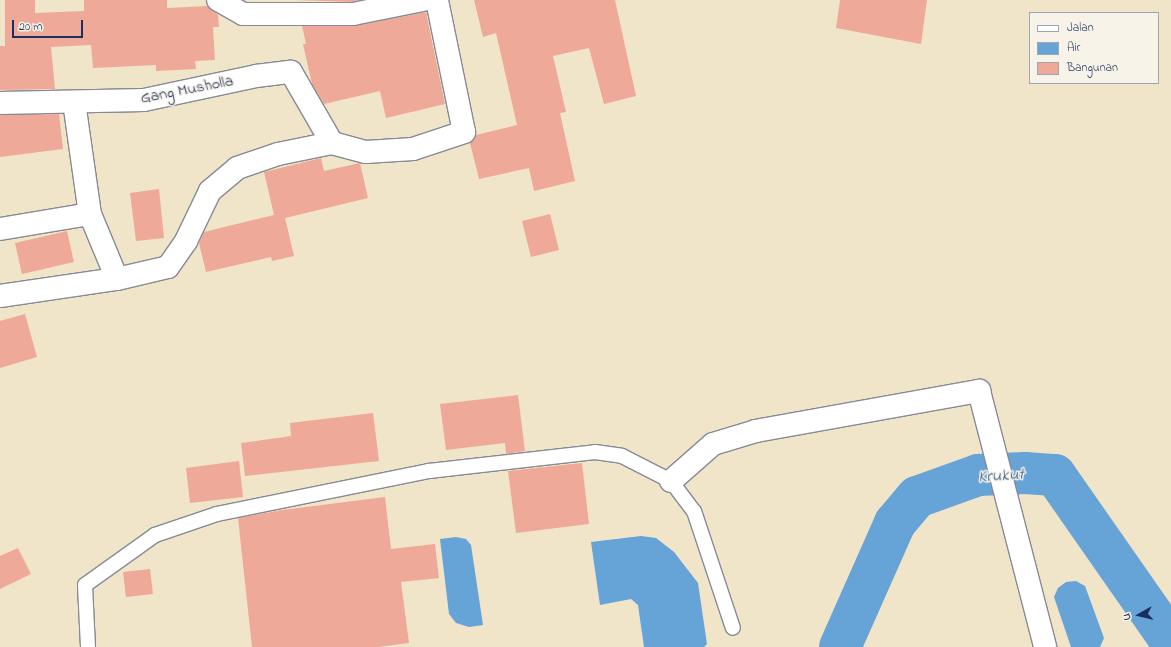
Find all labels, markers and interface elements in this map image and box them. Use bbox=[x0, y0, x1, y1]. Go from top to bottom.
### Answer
scale bar bbox=[14, 12, 85, 38]
legend bbox=[1029, 12, 1159, 84]
text: 20 m bbox=[19, 18, 42, 36]
text: Jalan bbox=[1067, 19, 1094, 37]
text: Air bbox=[1067, 39, 1080, 57]
text: Bangunan bbox=[1067, 59, 1118, 77]
street label: Gang Musholla bbox=[139, 72, 235, 108]
water label: Krukut bbox=[977, 464, 1025, 488]
north arrow bbox=[1119, 595, 1159, 635]
text: U bbox=[1119, 612, 1136, 621]

